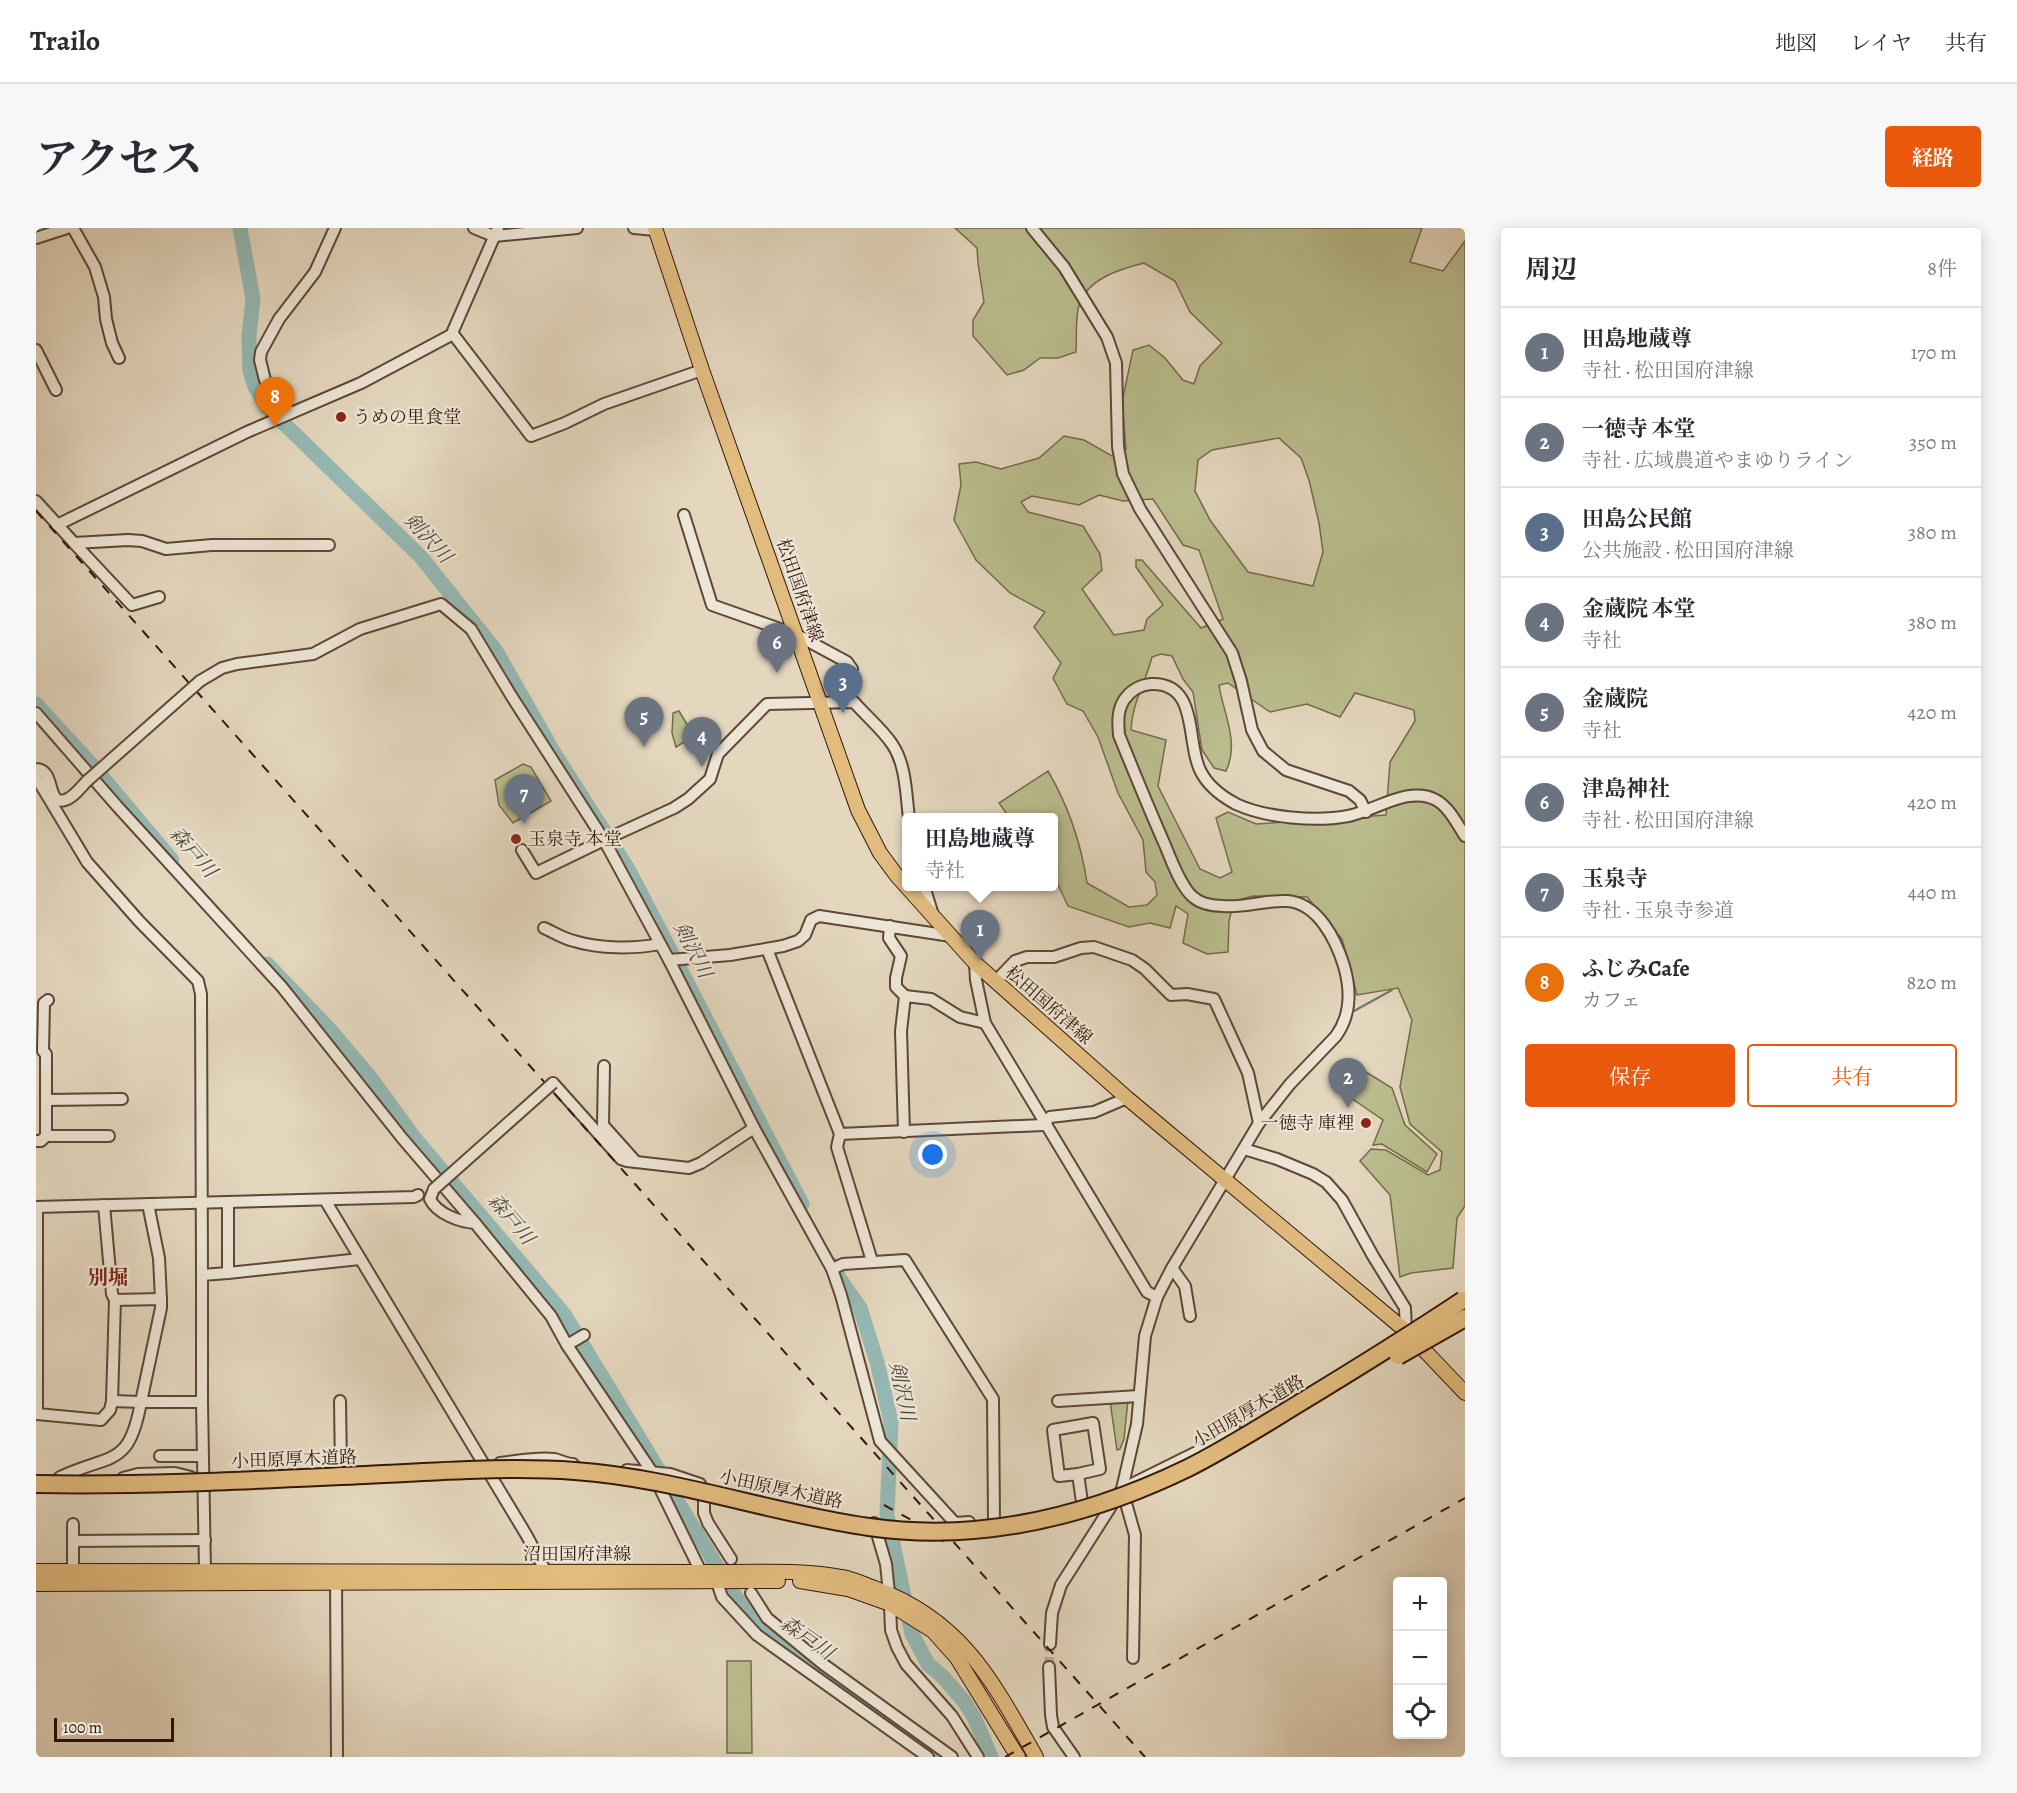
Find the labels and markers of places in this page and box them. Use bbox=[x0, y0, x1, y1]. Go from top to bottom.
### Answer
pin: 8 bbox=[256, 378, 294, 427]
place label: うめの里食堂 bbox=[353, 405, 461, 429]
marker: うめの里食堂 bbox=[334, 410, 348, 424]
pin: 6 bbox=[758, 624, 796, 673]
pin: 3 bbox=[824, 664, 862, 713]
pin: 5 bbox=[624, 698, 664, 747]
pin: 4 bbox=[682, 718, 722, 767]
pin: 7 bbox=[504, 774, 544, 824]
place label: 玉泉寺 本堂 bbox=[528, 827, 622, 851]
marker: 玉泉寺 本堂 bbox=[509, 832, 523, 846]
pin: 1 bbox=[960, 910, 1000, 960]
pin: 2 bbox=[1328, 1058, 1368, 1108]
place label: 一徳寺 庫裡 bbox=[1260, 1111, 1354, 1135]
marker: 一徳寺 庫裡 bbox=[1359, 1116, 1373, 1130]

